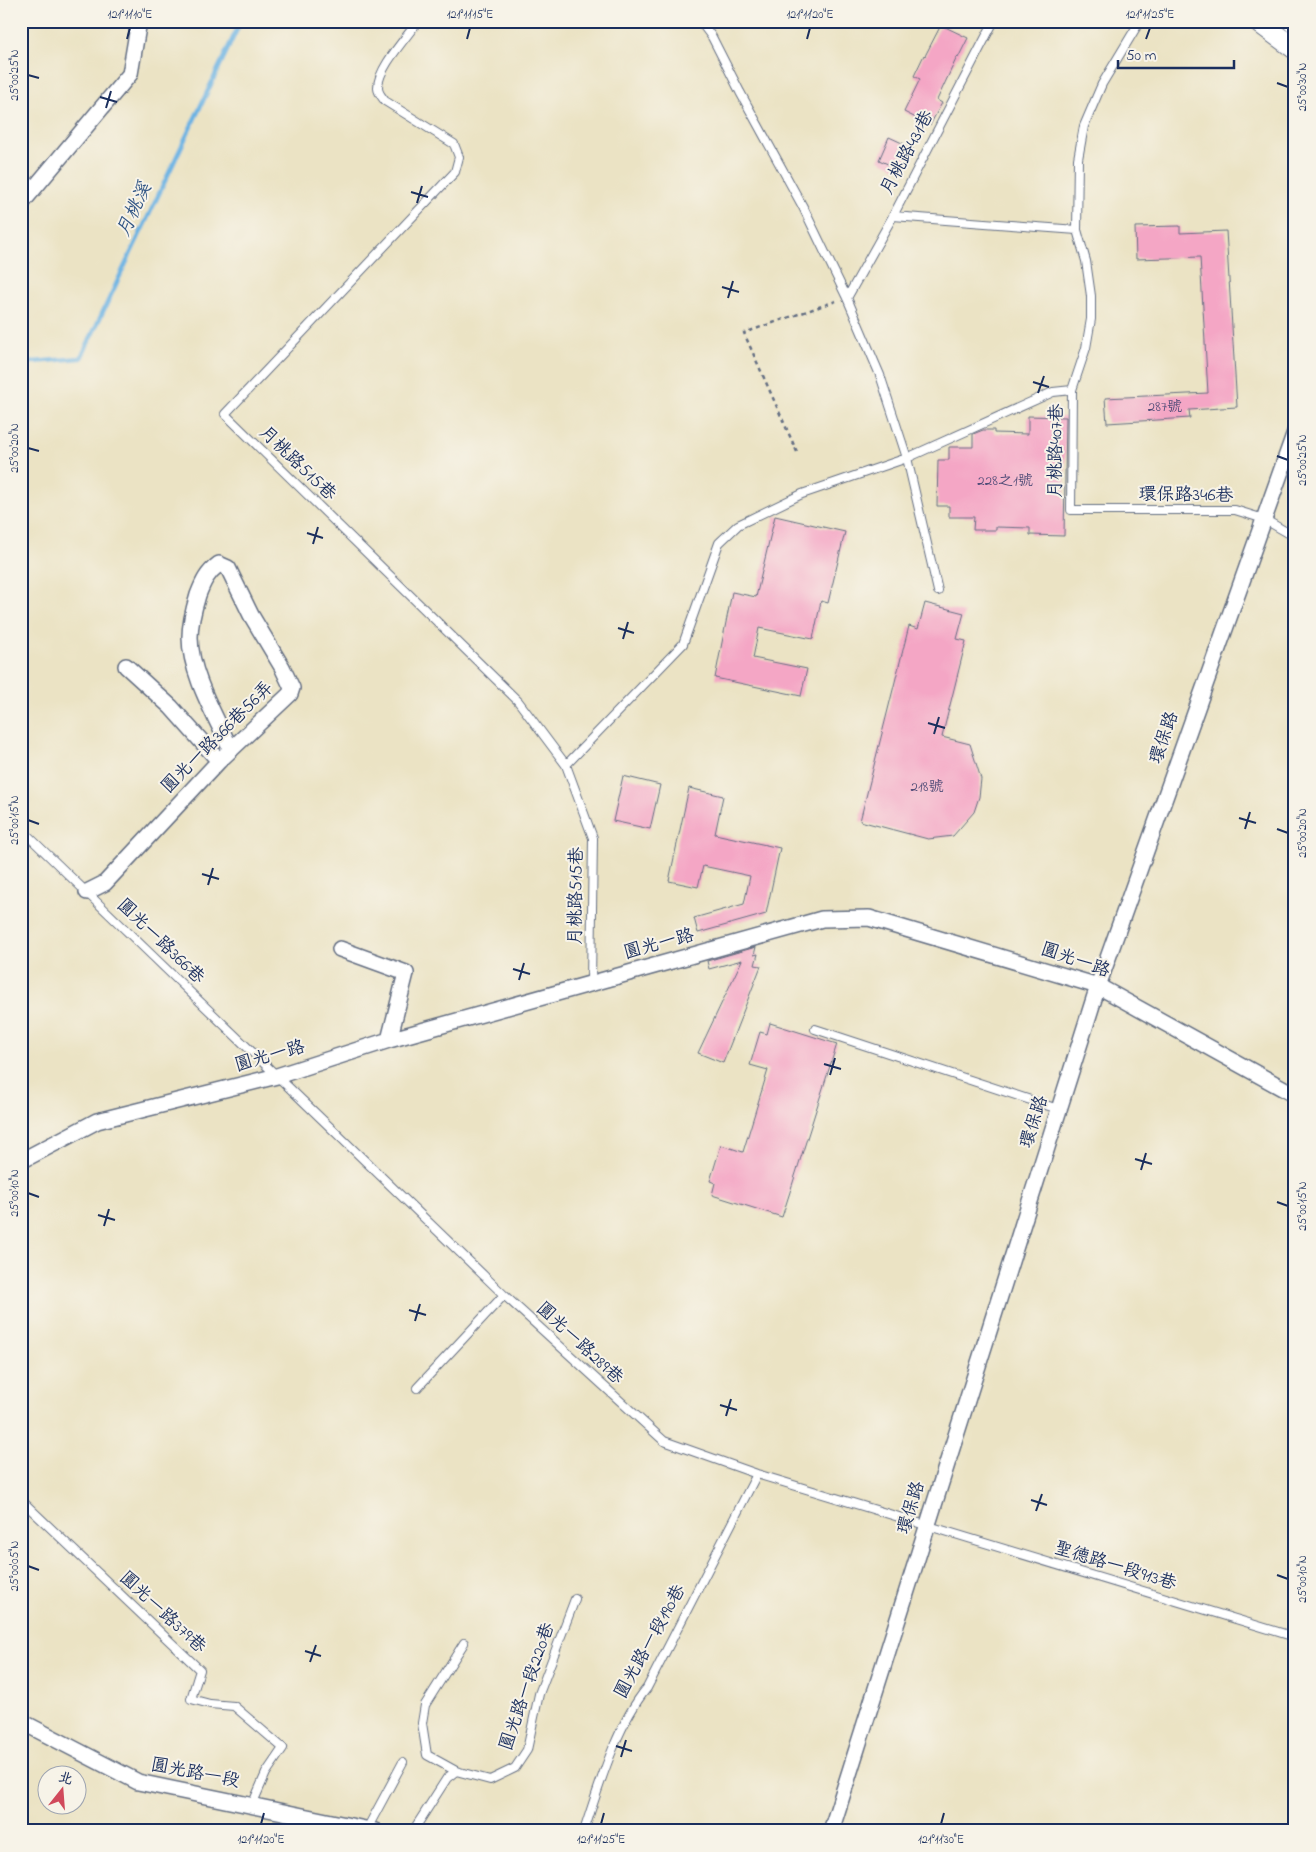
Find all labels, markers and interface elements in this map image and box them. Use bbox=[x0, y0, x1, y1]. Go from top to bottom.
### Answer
text: 121°11'10"E bbox=[108, 6, 152, 24]
text: 121°11'15"E bbox=[447, 6, 493, 24]
text: 121°11'20"E bbox=[787, 6, 833, 24]
text: 121°11'25"E bbox=[1126, 6, 1174, 24]
scale bar bbox=[1118, 38, 1235, 70]
text: 50 m bbox=[1126, 45, 1157, 67]
text: 25°00'25"N bbox=[6, 49, 24, 101]
text: 25°00'30"N bbox=[1294, 63, 1312, 111]
street label: 月桃路431巷 bbox=[875, 106, 941, 200]
water label: 月桃溪 bbox=[111, 178, 160, 242]
house number: 287號 bbox=[1148, 396, 1182, 418]
street label: 月桃路407巷 bbox=[1043, 403, 1071, 499]
street label: 月桃路515巷 bbox=[253, 420, 341, 508]
text: 25°00'20"N bbox=[6, 423, 24, 473]
text: 25°00'25"N bbox=[1294, 434, 1312, 486]
house number: 228之1號 bbox=[977, 470, 1033, 492]
street label: 環保路346巷 bbox=[1138, 482, 1234, 510]
street label: 圓光一路366巷56弄 bbox=[156, 676, 280, 800]
street label: 環保路 bbox=[1144, 708, 1186, 768]
house number: 218號 bbox=[911, 776, 943, 798]
text: 25°00'15"N bbox=[6, 795, 24, 845]
text: 25°00'20"N bbox=[1294, 808, 1312, 858]
street label: 月桃路515巷 bbox=[563, 847, 591, 945]
street label: 圓光一路366巷 bbox=[110, 893, 210, 991]
street label: 圓光一路 bbox=[621, 923, 697, 967]
street label: 圓光一路 bbox=[1037, 937, 1113, 985]
street label: 圓光一路 bbox=[232, 1035, 308, 1079]
street label: 環保路 bbox=[1014, 1092, 1056, 1152]
text: 25°00'10"N bbox=[6, 1169, 24, 1217]
text: 25°00'15"N bbox=[1294, 1181, 1312, 1231]
street label: 圓光一路289巷 bbox=[529, 1297, 629, 1391]
street label: 環保路 bbox=[892, 1478, 932, 1538]
street label: 聖德路一段913巷 bbox=[1051, 1536, 1179, 1598]
text: 25°00'05"N bbox=[6, 1541, 24, 1591]
text: 25°00'10"N bbox=[1294, 1555, 1312, 1603]
street label: 圓光一路379巷 bbox=[113, 1566, 211, 1660]
street label: 圓光路一段190巷 bbox=[609, 1580, 693, 1704]
street label: 圓光路一段220巷 bbox=[494, 1620, 562, 1754]
street label: 圓光路一段 bbox=[148, 1753, 242, 1795]
north arrow bbox=[38, 1764, 88, 1814]
text: 北 bbox=[56, 1767, 75, 1791]
text: 121°11'20"E bbox=[238, 1831, 284, 1849]
text: 121°11'25"E bbox=[577, 1831, 625, 1849]
text: 121°11'30"E bbox=[918, 1831, 964, 1849]

